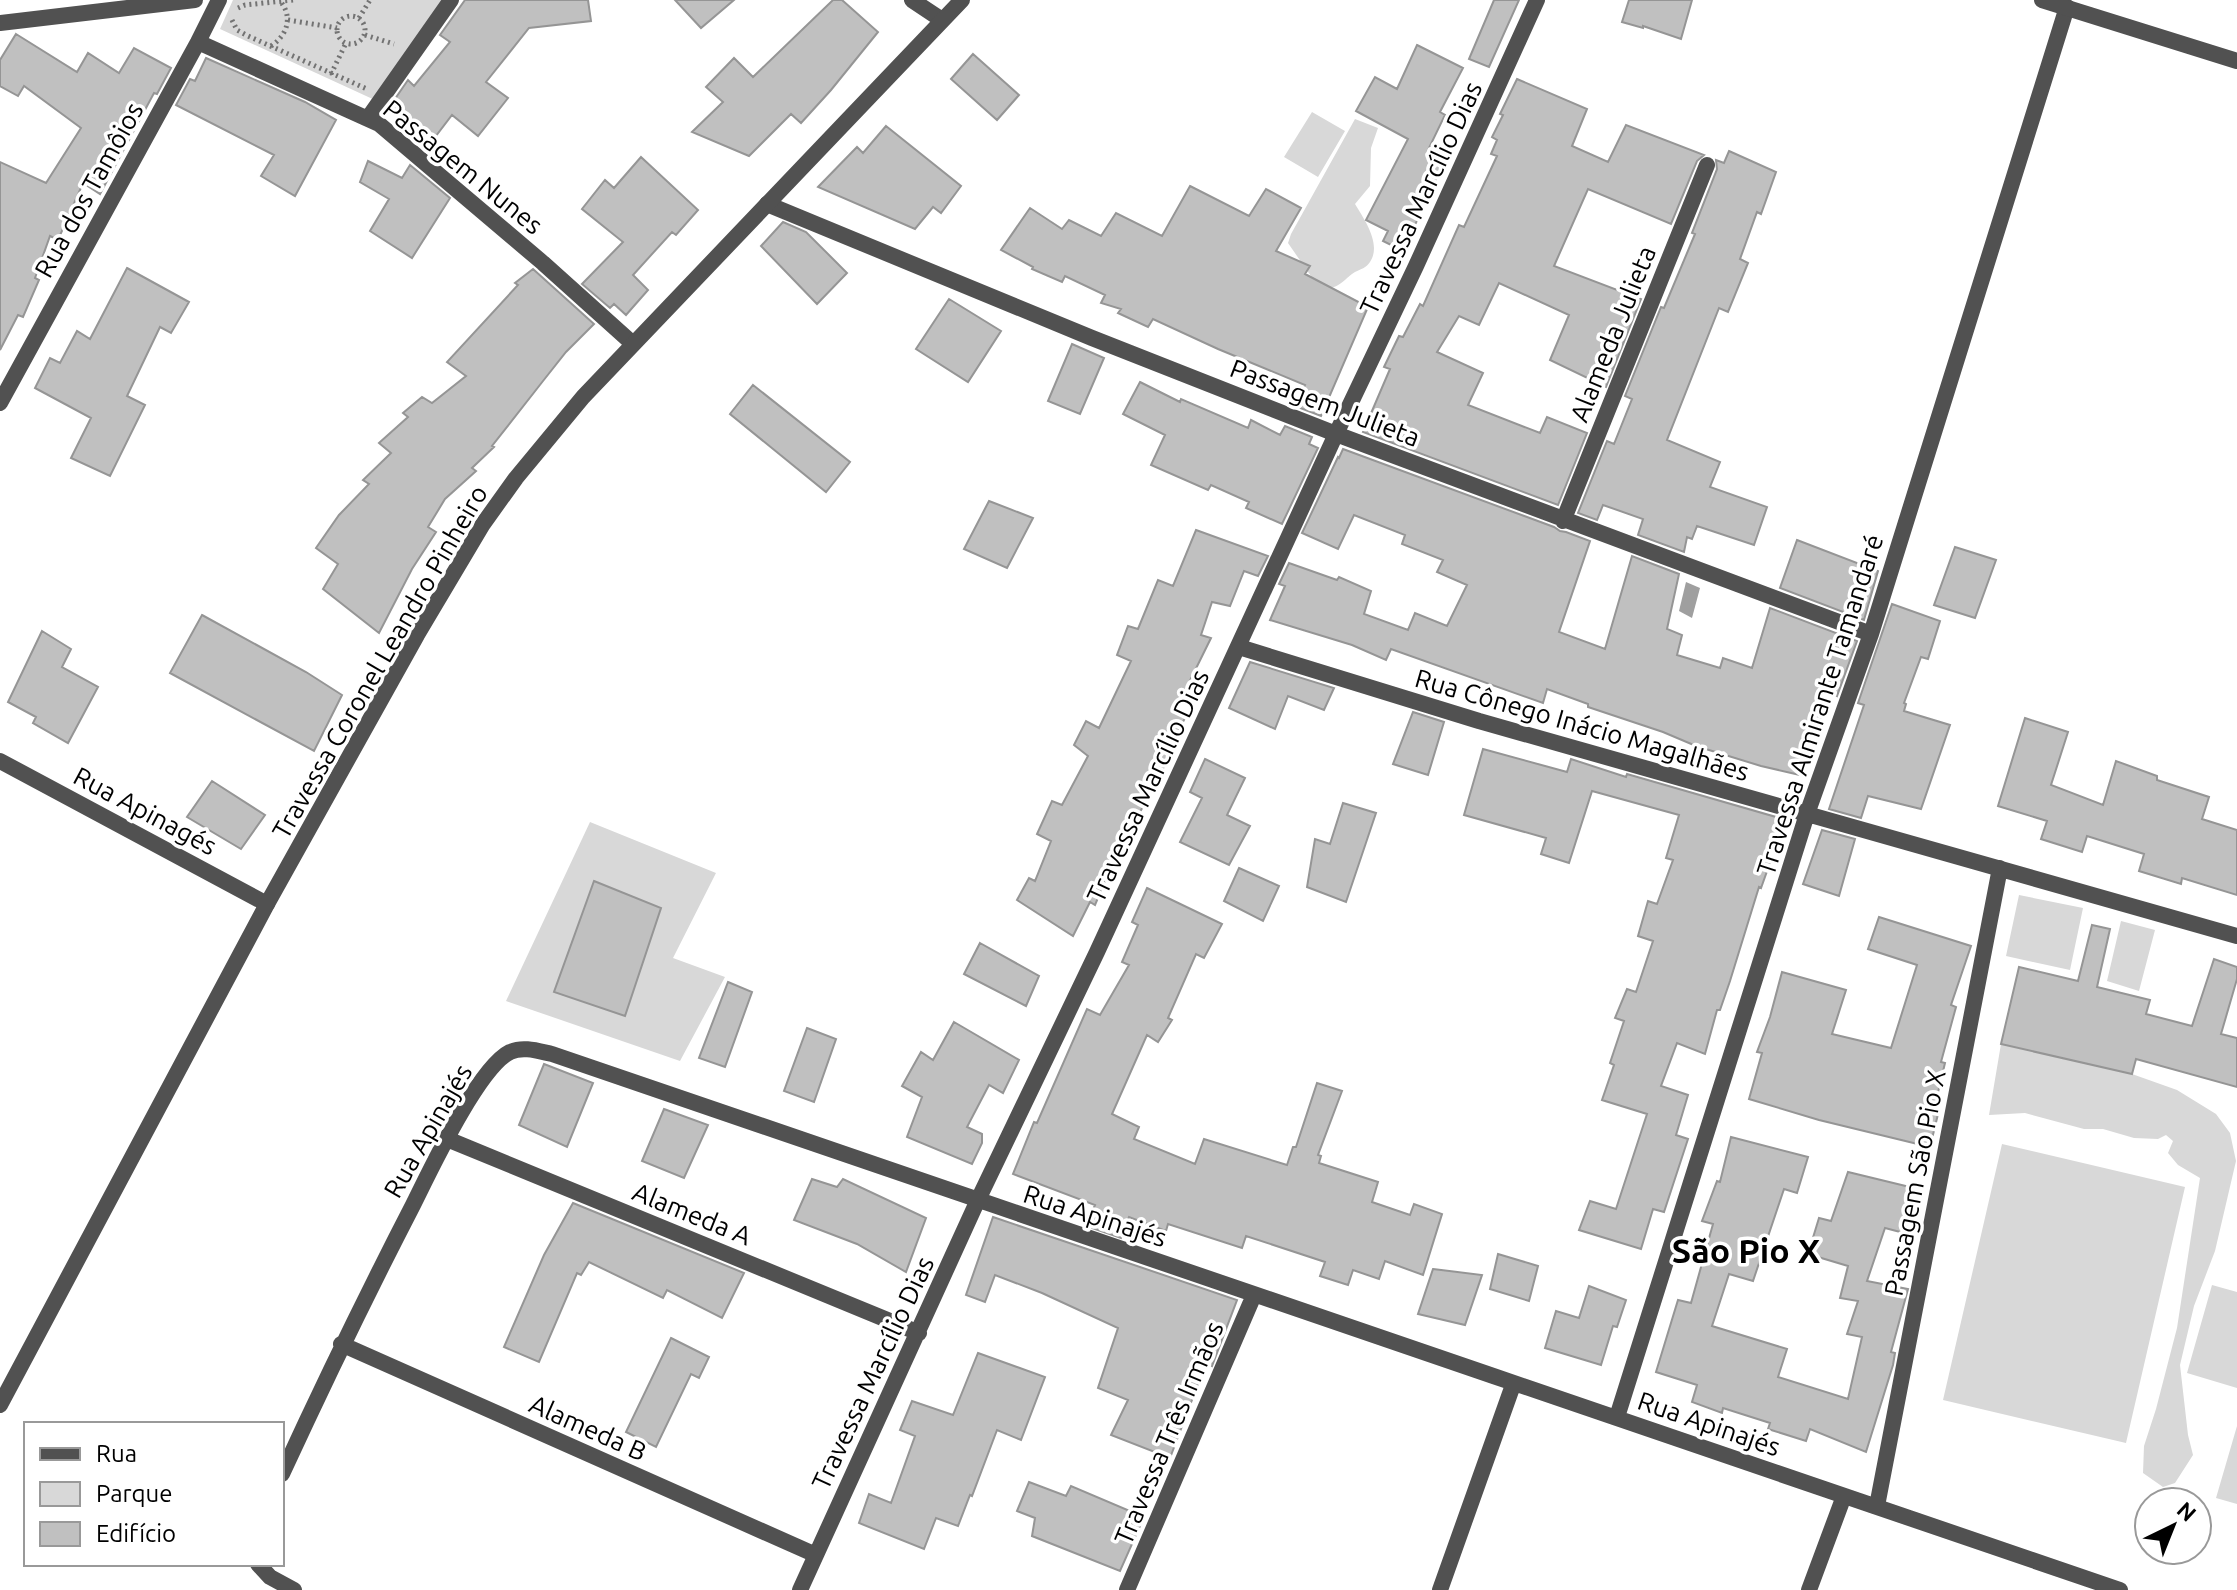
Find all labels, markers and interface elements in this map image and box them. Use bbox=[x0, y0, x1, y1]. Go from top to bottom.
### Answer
street label: Travessa Marcílio Dias bbox=[1354, 77, 1487, 319]
street label: Passagem Nunes bbox=[378, 94, 549, 240]
street label: Rua dos Tamôios bbox=[29, 97, 149, 282]
street label: Alameda Julieta bbox=[1564, 242, 1661, 426]
street label: Passagem Julieta bbox=[1226, 353, 1424, 452]
street label: Travessa Coronel Leandro Pinheiro bbox=[266, 480, 493, 844]
street label: Travessa Almirante Tamandaré bbox=[1751, 531, 1888, 879]
street label: Rua Cônego Inácio Magalhães bbox=[1412, 663, 1753, 786]
street label: Travessa Marcílio Dias bbox=[1081, 665, 1214, 907]
street label: Rua Apinagés bbox=[69, 761, 222, 860]
street label: Rua Apinajés bbox=[378, 1059, 477, 1203]
street label: Passagem São Pio X bbox=[1878, 1067, 1951, 1298]
street label: Alameda A bbox=[629, 1177, 756, 1250]
street label: Rua Apinajés bbox=[1020, 1179, 1170, 1252]
district label: São Pio X bbox=[1672, 1231, 1820, 1269]
street label: Travessa Marcílio Dias bbox=[806, 1252, 939, 1494]
street label: Travessa Três Irmãos bbox=[1108, 1317, 1229, 1549]
street label: Rua Apinajés bbox=[1634, 1386, 1784, 1461]
street label: Alameda B bbox=[525, 1389, 651, 1466]
legend bbox=[24, 1422, 284, 1566]
text: Rua bbox=[96, 1440, 137, 1467]
text: Parque bbox=[96, 1480, 173, 1507]
north arrow bbox=[2133, 1486, 2213, 1566]
text: N bbox=[2172, 1496, 2202, 1526]
text: Edifício bbox=[96, 1520, 176, 1547]

